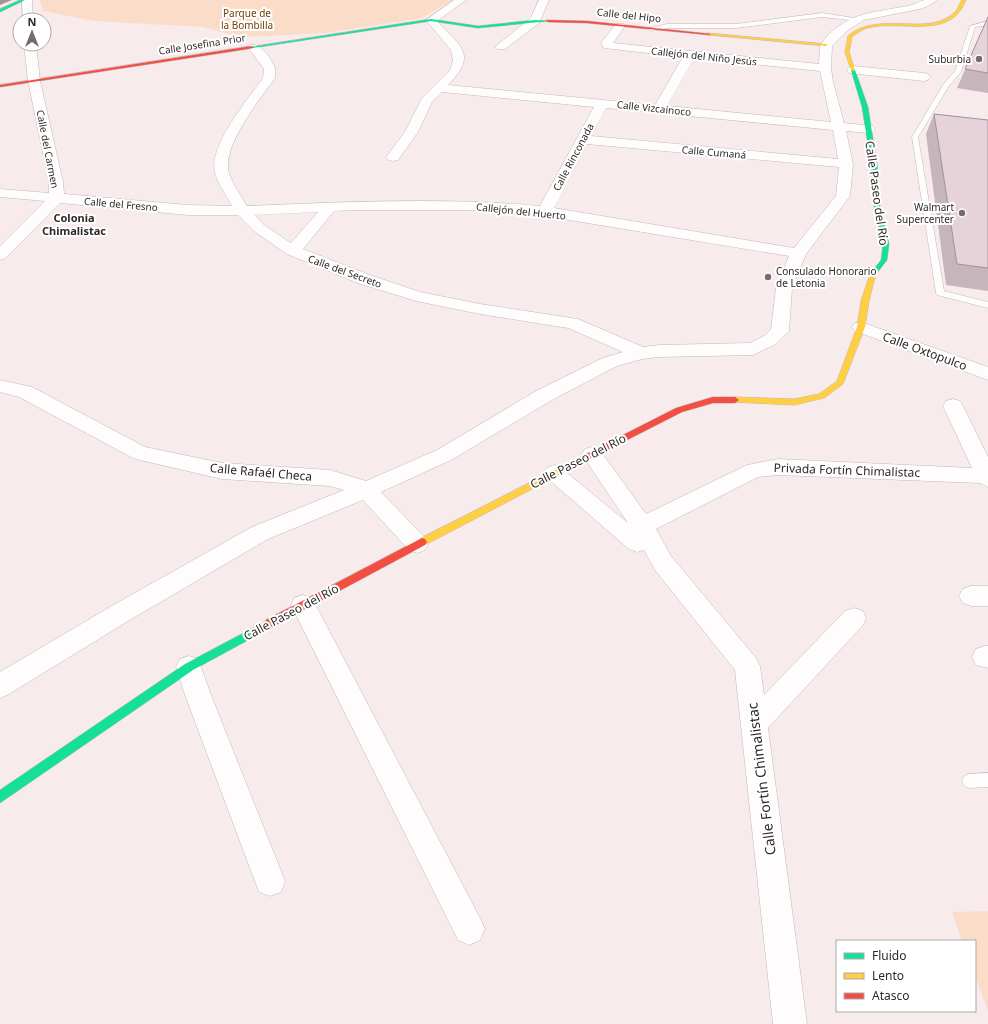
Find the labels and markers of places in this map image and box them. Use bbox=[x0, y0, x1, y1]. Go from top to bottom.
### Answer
place label: Suburbia bbox=[929, 52, 971, 66]
marker: Suburbia bbox=[974, 54, 984, 64]
place label: Walmart Supercenter bbox=[897, 200, 954, 226]
marker: Walmart Supercenter bbox=[957, 208, 967, 218]
place label: Consulado Honorario de Letonia bbox=[776, 264, 877, 290]
marker: Consulado Honorario de Letonia bbox=[763, 272, 773, 282]

